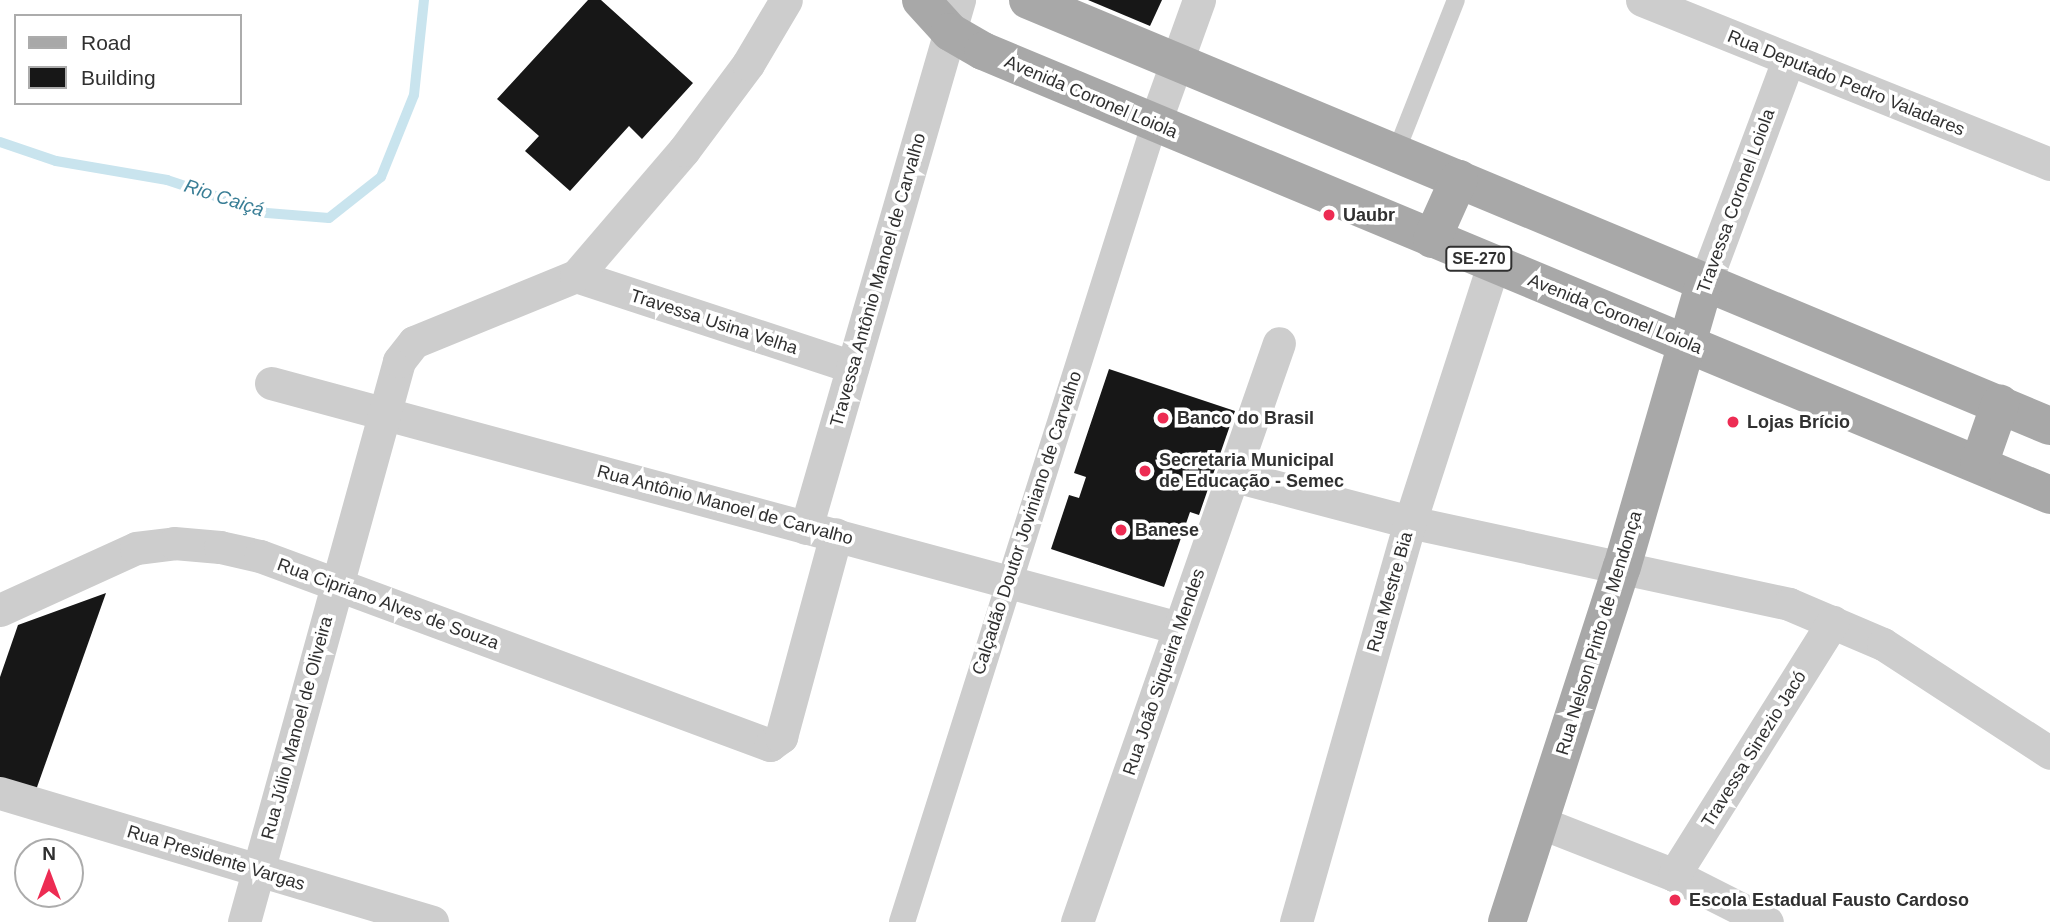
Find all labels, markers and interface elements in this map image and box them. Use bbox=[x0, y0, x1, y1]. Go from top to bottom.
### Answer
legend bbox=[14, 14, 242, 105]
street label: Rua Deputado Pedro Valadares bbox=[1724, 25, 1968, 141]
text: Road bbox=[81, 31, 131, 54]
street label: Avenida Coronel Loiola bbox=[1001, 51, 1181, 143]
text: Building bbox=[81, 66, 156, 89]
street label: Travessa Coronel Loiola bbox=[1693, 106, 1779, 296]
street label: Travessa Antônio Manoel de Carvalho bbox=[826, 130, 930, 430]
water label: Rio Caiçá bbox=[181, 174, 267, 222]
place label: Uaubr bbox=[1343, 204, 1395, 226]
marker: Uaubr bbox=[1321, 207, 1337, 223]
road number: SE-270 bbox=[1444, 246, 1514, 272]
street label: Avenida Coronel Loiola bbox=[1525, 269, 1705, 359]
street label: Travessa Usina Velha bbox=[628, 285, 800, 359]
street label: Calçadão Doutor Joviniano de Carvalho bbox=[968, 368, 1086, 678]
place label: Banco do Brasil bbox=[1177, 407, 1314, 429]
marker: Banco do Brasil bbox=[1155, 410, 1171, 426]
place label: Lojas Brício bbox=[1747, 411, 1850, 433]
marker: Lojas Brício bbox=[1725, 414, 1741, 430]
place label: Secretaria Municipal de Educação - Semec bbox=[1159, 450, 1344, 492]
street label: Rua Antônio Manoel de Carvalho bbox=[594, 460, 856, 550]
marker: Secretaria Municipal de Educação - Semec bbox=[1137, 463, 1153, 479]
street label: Rua Nelson Pinto de Mendonça bbox=[1552, 508, 1646, 758]
place label: Banese bbox=[1135, 519, 1199, 541]
marker: Banese bbox=[1113, 522, 1129, 538]
street label: Rua Mestre Bia bbox=[1363, 529, 1417, 655]
street label: Rua Cipriano Alves de Souza bbox=[274, 554, 502, 654]
street label: Rua João Siqueira Mendes bbox=[1118, 566, 1210, 778]
street label: Rua Júlio Manoel de Oliveira bbox=[257, 614, 337, 842]
street label: Travessa Sinezio Jacó bbox=[1697, 667, 1811, 831]
street label: Rua Presidente Vargas bbox=[124, 821, 308, 895]
north arrow bbox=[14, 838, 84, 908]
text: N bbox=[42, 843, 56, 864]
place label: Escola Estadual Fausto Cardoso bbox=[1689, 889, 1969, 911]
marker: Escola Estadual Fausto Cardoso bbox=[1667, 892, 1683, 908]

